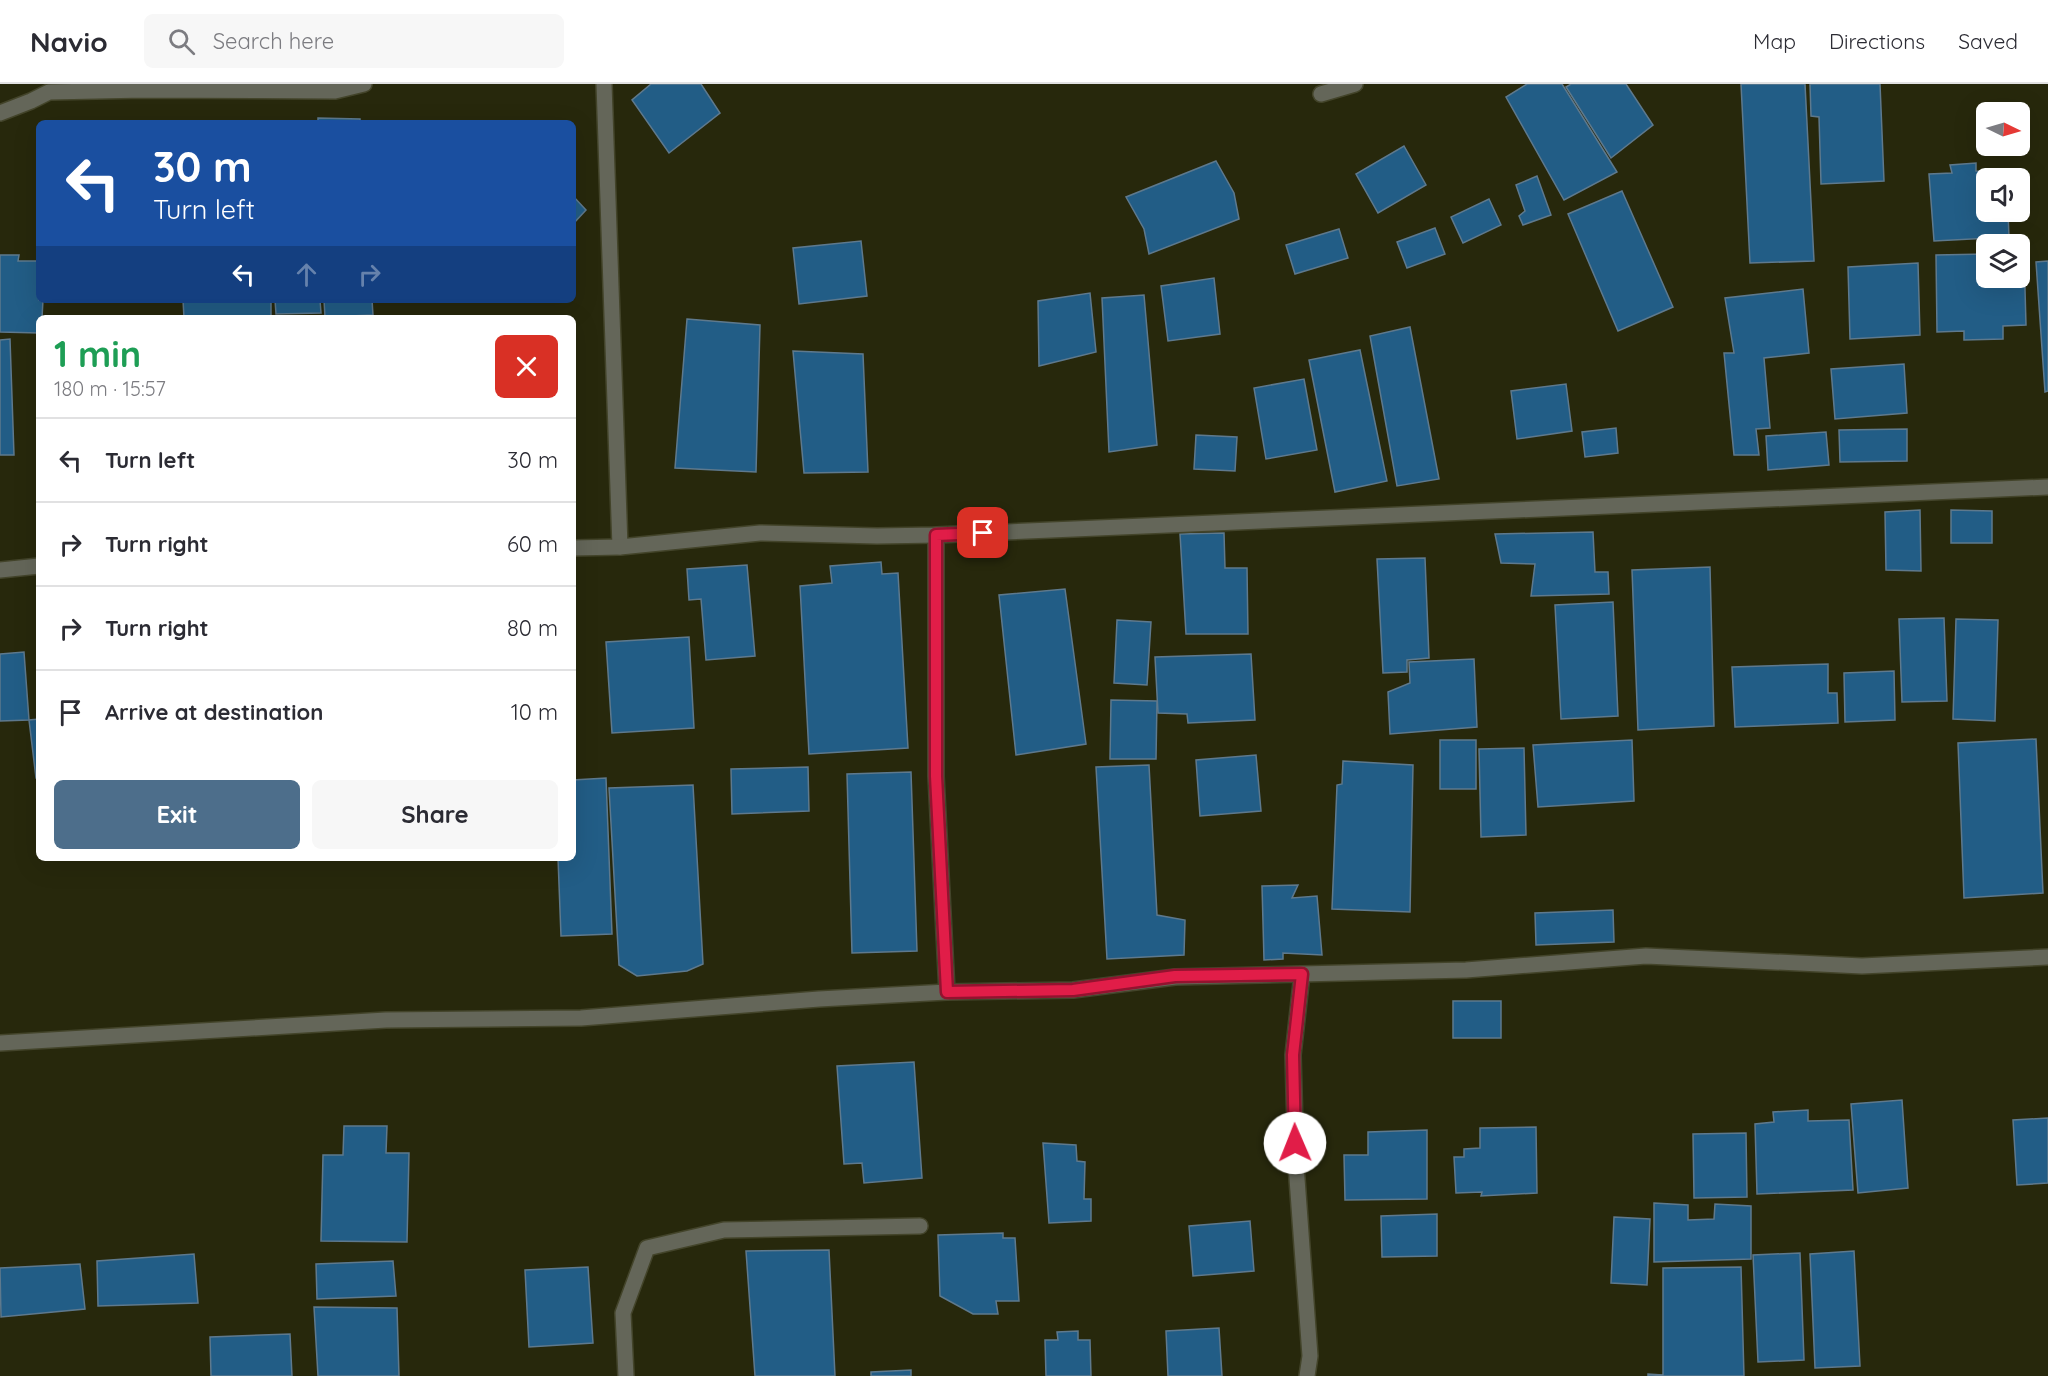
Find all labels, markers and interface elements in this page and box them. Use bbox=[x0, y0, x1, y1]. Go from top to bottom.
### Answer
search box bbox=[144, 14, 564, 68]
text: Navio bbox=[30, 24, 108, 59]
icon: search bbox=[165, 25, 198, 58]
text: Search here bbox=[213, 27, 334, 55]
text: Map bbox=[1753, 28, 1796, 54]
text: Directions bbox=[1829, 28, 1925, 54]
text: Saved bbox=[1958, 28, 2018, 54]
north arrow bbox=[1976, 102, 2030, 156]
map controls bbox=[1976, 102, 2030, 288]
text: 30 m bbox=[153, 140, 252, 193]
icon: left bbox=[54, 144, 132, 222]
button: sound bbox=[1976, 168, 2030, 222]
text: Turn left bbox=[153, 192, 255, 226]
button: layers bbox=[1976, 234, 2030, 288]
icon: left bbox=[227, 258, 260, 291]
icon: ahead bbox=[290, 258, 323, 291]
icon: right bbox=[353, 258, 386, 291]
text: 1 min bbox=[54, 331, 141, 376]
button: close bbox=[495, 335, 558, 398]
text: 180 m · 15:57 bbox=[54, 376, 166, 401]
icon: left bbox=[54, 444, 87, 477]
text: Turn left bbox=[105, 446, 195, 474]
text: 30 m bbox=[507, 446, 558, 474]
pin bbox=[957, 507, 1008, 558]
icon: arrive bbox=[966, 516, 999, 549]
icon: right bbox=[54, 528, 87, 561]
text: Turn right bbox=[105, 530, 209, 558]
text: 60 m bbox=[507, 530, 558, 558]
icon: right bbox=[54, 612, 87, 645]
text: Turn right bbox=[105, 614, 209, 642]
text: 80 m bbox=[507, 614, 558, 642]
icon: arrive bbox=[54, 696, 87, 729]
text: Arrive at destination bbox=[105, 698, 323, 726]
text: 10 m bbox=[511, 698, 558, 726]
button: Exit bbox=[54, 780, 300, 849]
button: Share bbox=[312, 780, 558, 849]
position arrow bbox=[1263, 1111, 1327, 1175]

